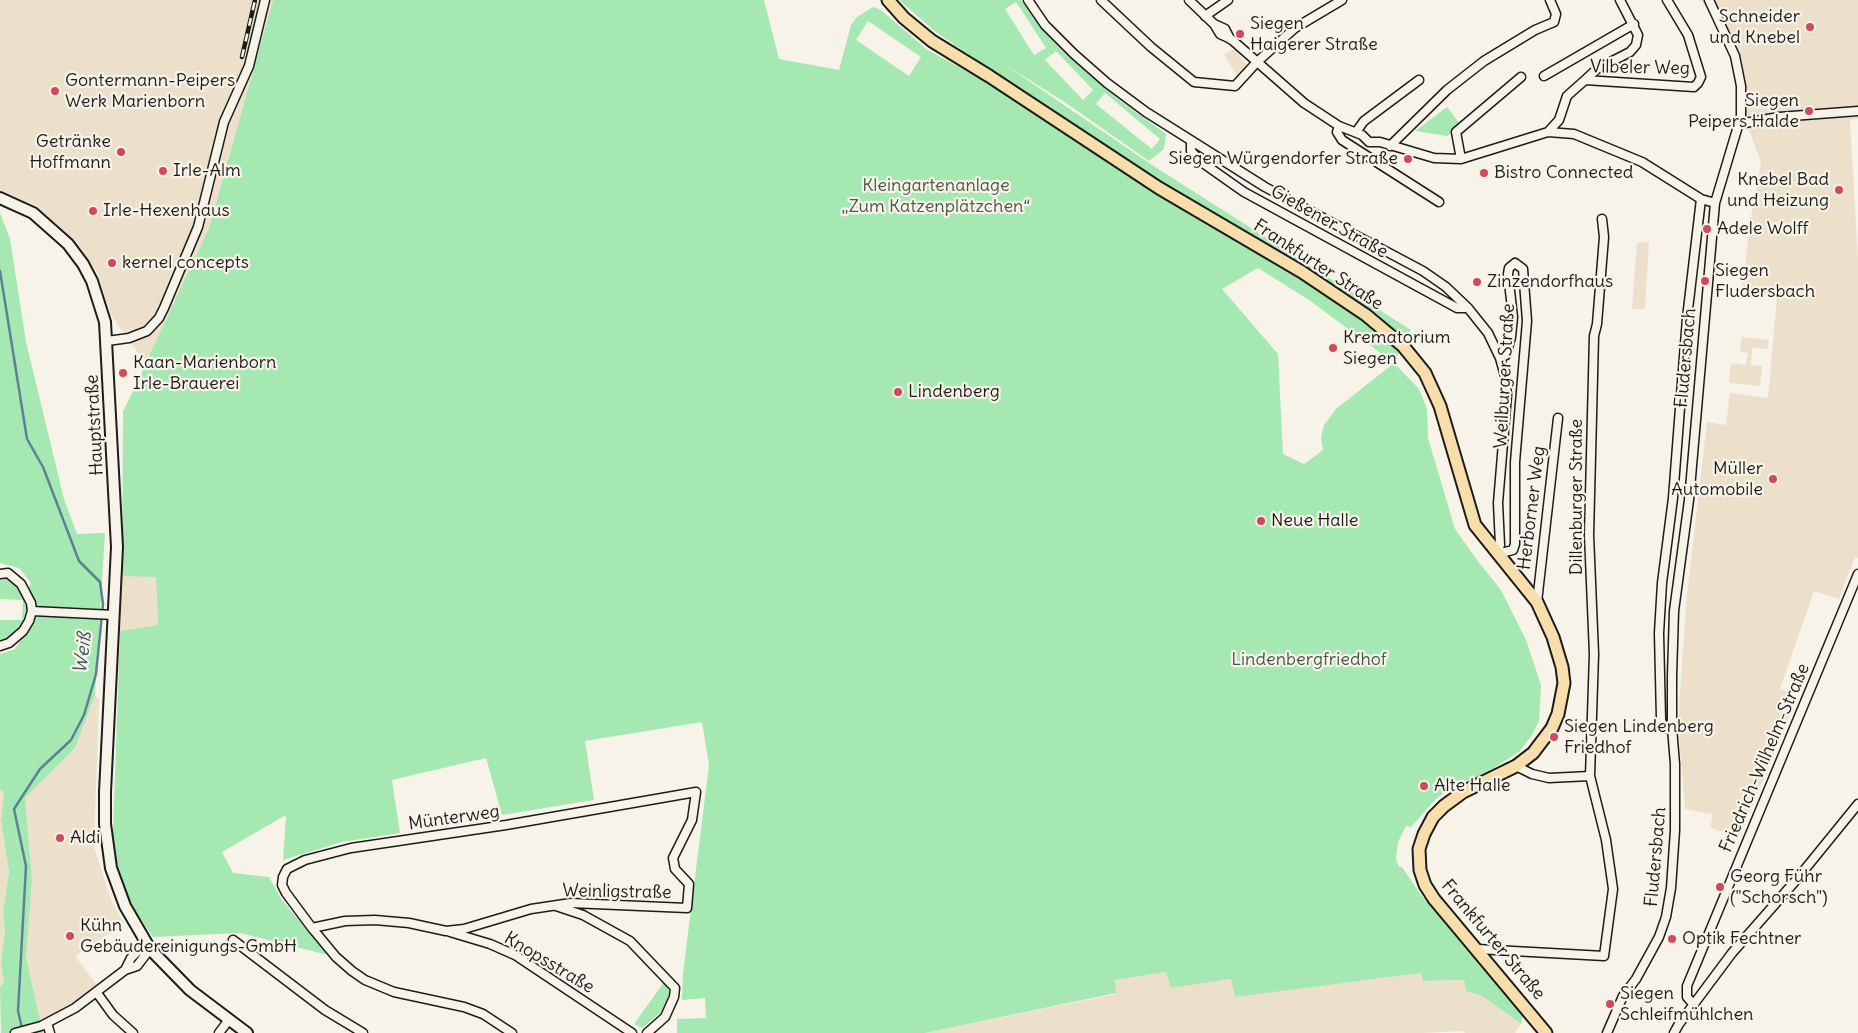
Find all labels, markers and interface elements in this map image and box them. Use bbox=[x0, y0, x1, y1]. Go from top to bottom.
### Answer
place label: Schneider und Knebel bbox=[1709, 6, 1800, 48]
place label: Siegen Haigerer Straße bbox=[1250, 13, 1378, 56]
marker: Schneider und Knebel bbox=[1804, 21, 1816, 33]
marker: Siegen Haigerer Straße bbox=[1234, 28, 1246, 40]
street label: Vilbeler Weg bbox=[1590, 56, 1690, 80]
place label: Gontermann-Peipers Werk Marienborn bbox=[65, 70, 235, 112]
marker: Gontermann-Peipers Werk Marienborn bbox=[49, 85, 61, 97]
place label: Siegen Peipers Halde bbox=[1688, 90, 1799, 132]
marker: Siegen Peipers Halde bbox=[1803, 105, 1815, 117]
place label: Getränke Hoffmann bbox=[29, 131, 111, 173]
marker: Getränke Hoffmann bbox=[115, 146, 127, 158]
place label: Siegen Würgendorfer Straße bbox=[1169, 148, 1398, 170]
marker: Siegen Würgendorfer Straße bbox=[1402, 153, 1414, 165]
place label: Irle-Alm bbox=[173, 160, 241, 182]
place label: Bistro Connected bbox=[1494, 162, 1633, 184]
marker: Irle-Alm bbox=[157, 165, 169, 177]
marker: Bistro Connected bbox=[1478, 167, 1490, 179]
place label: Knebel Bad und Heizung bbox=[1727, 169, 1829, 212]
park label: Kleingartenanlage „Zum Katzenplätzchen“ bbox=[842, 175, 1030, 218]
street label: Gießener Straße bbox=[1267, 181, 1391, 263]
marker: Knebel Bad und Heizung bbox=[1833, 184, 1845, 196]
place label: Irle-Hexenhaus bbox=[103, 200, 230, 222]
marker: Irle-Hexenhaus bbox=[87, 205, 99, 217]
street label: Frankfurter Straße bbox=[1249, 215, 1387, 315]
place label: Adele Wolff bbox=[1717, 218, 1808, 240]
marker: Adele Wolff bbox=[1701, 223, 1713, 235]
place label: kernel concepts bbox=[122, 252, 249, 274]
marker: kernel concepts bbox=[106, 257, 118, 269]
place label: Siegen Fludersbach bbox=[1715, 260, 1815, 302]
place label: Zinzendorfhaus bbox=[1487, 271, 1613, 293]
marker: Siegen Fludersbach bbox=[1699, 275, 1711, 287]
marker: Zinzendorfhaus bbox=[1471, 276, 1483, 288]
street label: Weilburger Straße bbox=[1490, 303, 1520, 449]
street label: Fludersbach bbox=[1671, 307, 1701, 409]
place label: Krematorium Siegen bbox=[1343, 327, 1451, 369]
marker: Krematorium Siegen bbox=[1327, 342, 1339, 354]
place label: Kaan-Marienborn Irle-Brauerei bbox=[133, 352, 277, 394]
marker: Kaan-Marienborn Irle-Brauerei bbox=[117, 367, 129, 379]
street label: Hauptstraße bbox=[82, 374, 108, 476]
place label: Lindenberg bbox=[908, 381, 1000, 403]
marker: Lindenberg bbox=[892, 386, 904, 398]
street label: Dillenburger Straße bbox=[1566, 419, 1588, 575]
street label: Herborner Weg bbox=[1514, 445, 1550, 571]
place label: Müller Automobile bbox=[1671, 458, 1763, 500]
marker: Müller Automobile bbox=[1767, 473, 1779, 485]
place label: Neue Halle bbox=[1271, 510, 1358, 532]
marker: Neue Halle bbox=[1255, 515, 1267, 527]
water label: Weiß bbox=[69, 631, 97, 675]
park label: Lindenbergfriedhof bbox=[1231, 649, 1387, 671]
street label: Friedrich-Wilhelm-Straße bbox=[1715, 660, 1815, 856]
place label: Siegen Lindenberg Friedhof bbox=[1564, 716, 1714, 759]
marker: Siegen Lindenberg Friedhof bbox=[1548, 731, 1560, 743]
place label: Alte Halle bbox=[1434, 775, 1510, 797]
marker: Alte Halle bbox=[1418, 780, 1430, 792]
street label: Münterweg bbox=[407, 801, 501, 835]
street label: Fludersbach bbox=[1641, 806, 1671, 908]
place label: Aldi bbox=[70, 827, 100, 849]
marker: Aldi bbox=[54, 832, 66, 844]
place label: Georg Führ ("Schorsch") bbox=[1730, 866, 1828, 909]
street label: Frankfurter Straße bbox=[1436, 876, 1550, 1004]
street label: Weinligstraße bbox=[562, 880, 672, 904]
marker: Georg Führ ("Schorsch") bbox=[1714, 881, 1726, 893]
place label: Kühn Gebäudereinigungs-GmbH bbox=[80, 915, 297, 958]
street label: Knopsstraße bbox=[500, 928, 598, 998]
place label: Optik Fechtner bbox=[1682, 928, 1801, 950]
marker: Kühn Gebäudereinigungs-GmbH bbox=[64, 930, 76, 942]
marker: Optik Fechtner bbox=[1666, 933, 1678, 945]
place label: Siegen Schleifmühlchen bbox=[1620, 983, 1754, 1026]
marker: Siegen Schleifmühlchen bbox=[1604, 998, 1616, 1010]

